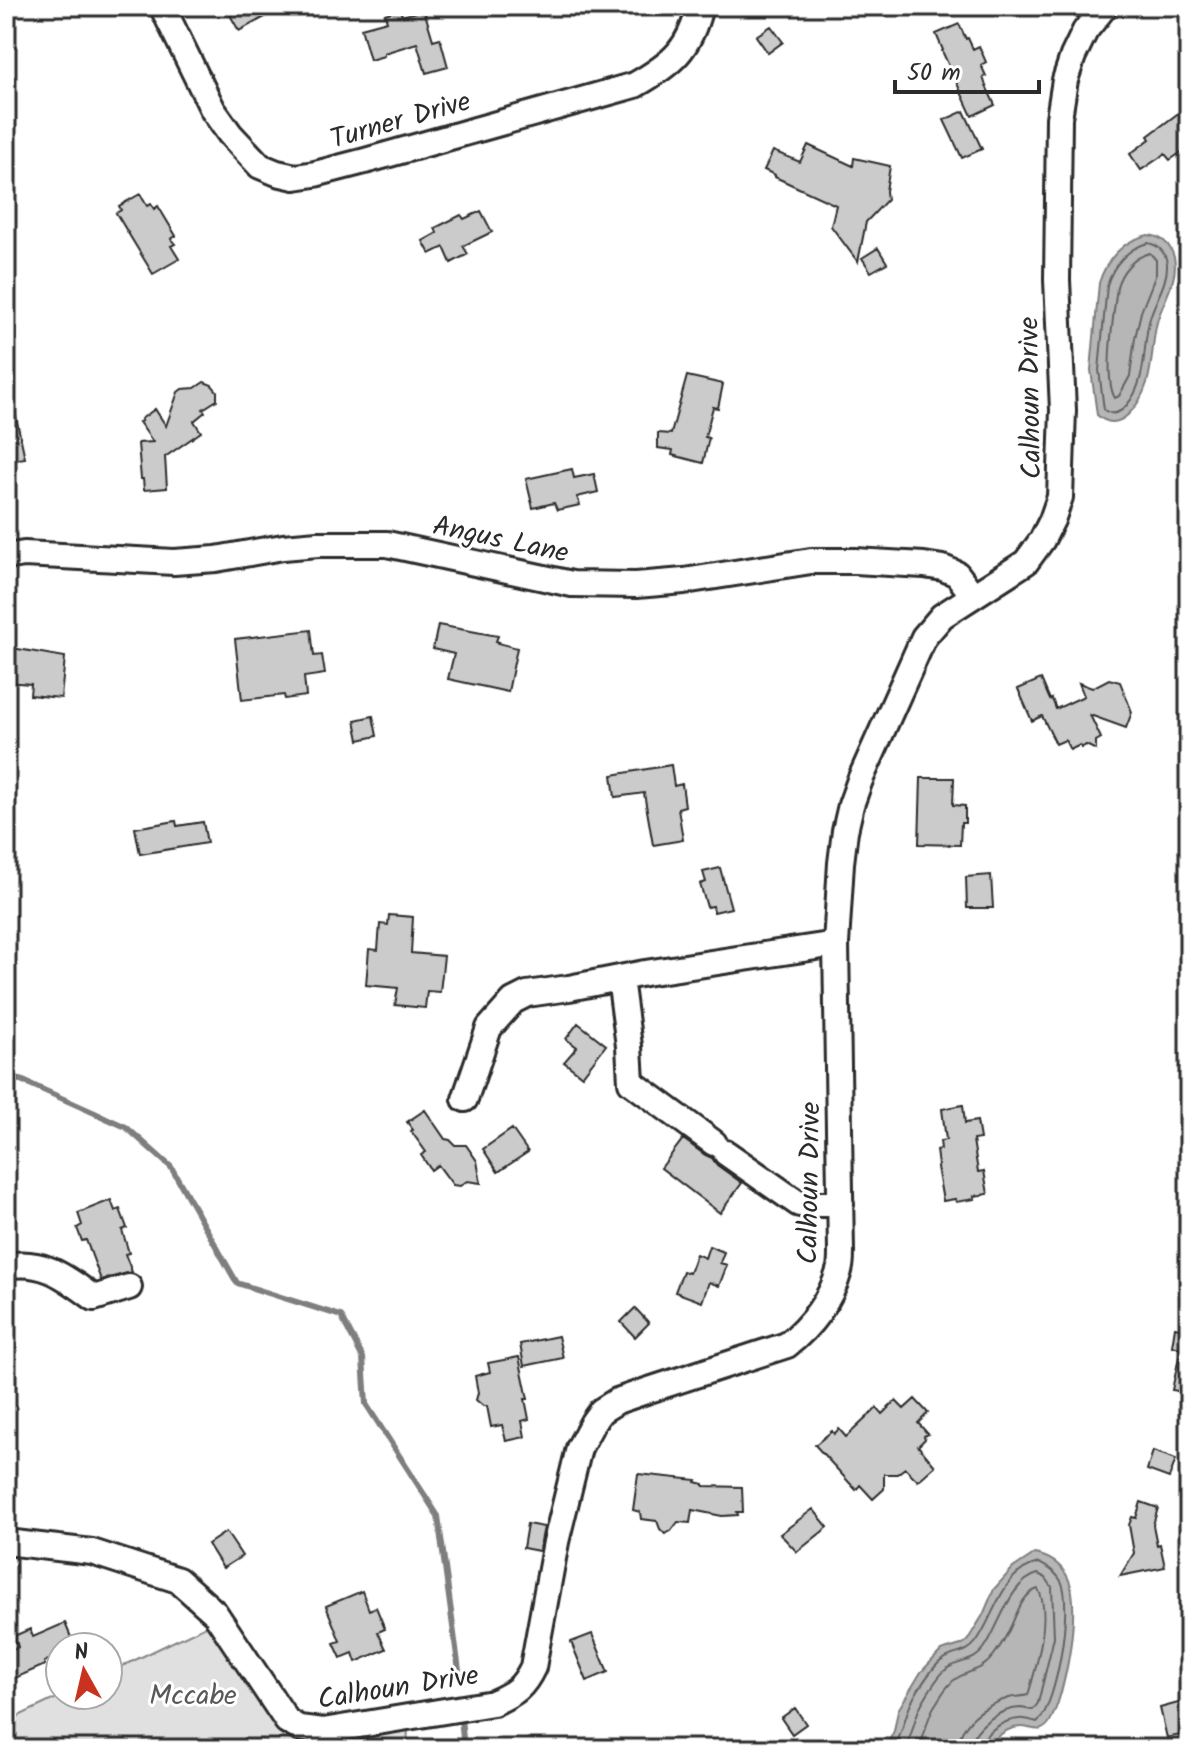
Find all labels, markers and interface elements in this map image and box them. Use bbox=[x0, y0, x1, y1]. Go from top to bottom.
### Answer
scale bar bbox=[895, 44, 1039, 94]
text: 50 m bbox=[907, 54, 961, 93]
street label: Turner Drive bbox=[325, 80, 477, 163]
street label: Calhoun Drive bbox=[1008, 316, 1055, 480]
street label: Angus Lane bbox=[428, 504, 573, 577]
street label: Calhoun Drive bbox=[787, 1101, 834, 1265]
north arrow bbox=[44, 1631, 124, 1711]
text: N bbox=[72, 1635, 91, 1672]
street label: Calhoun Drive bbox=[315, 1653, 483, 1723]
park label: Mccabe bbox=[149, 1674, 237, 1719]

